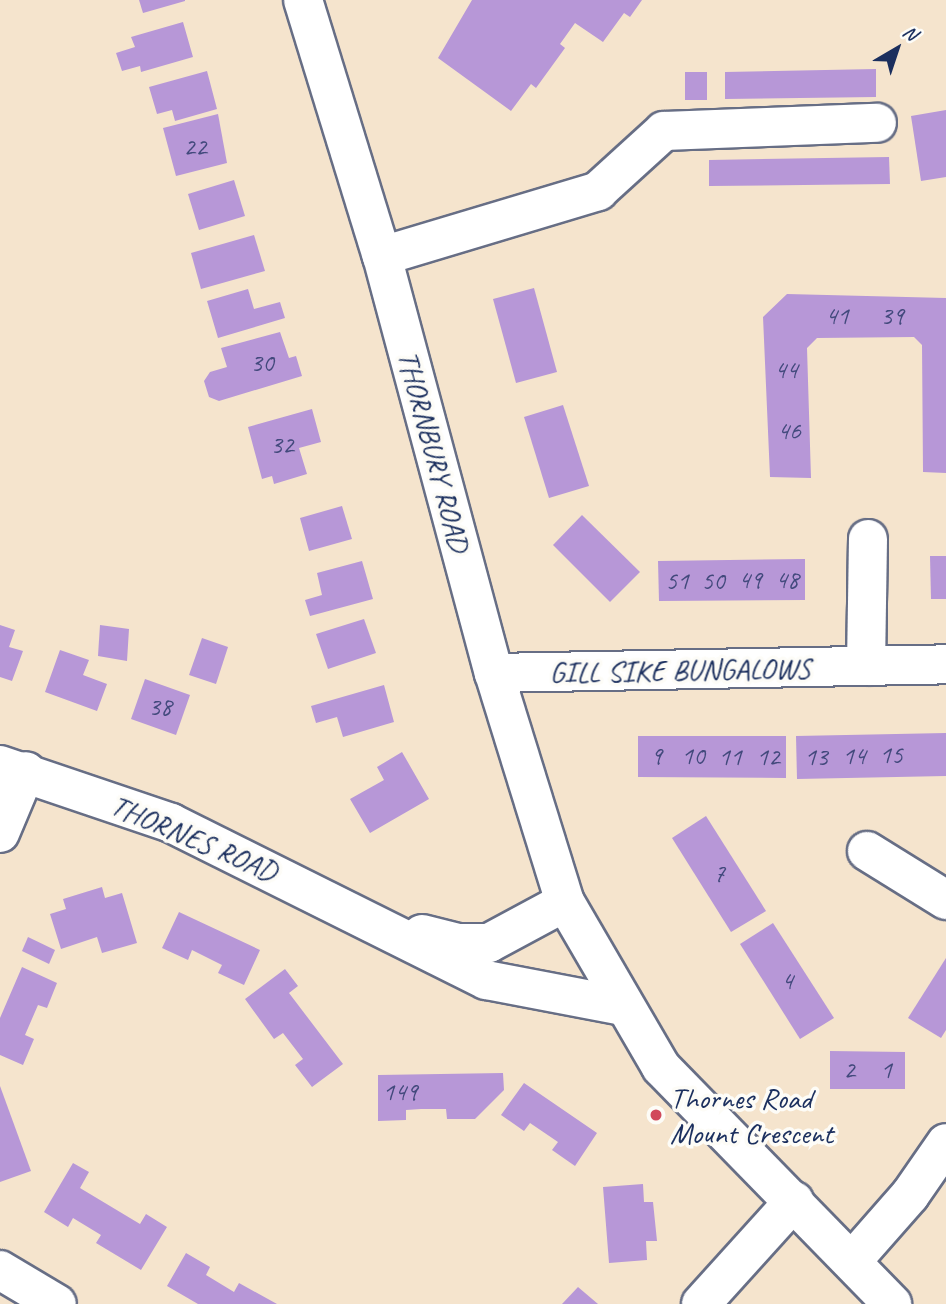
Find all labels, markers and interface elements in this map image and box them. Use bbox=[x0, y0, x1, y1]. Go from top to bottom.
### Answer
north arrow bbox=[862, 14, 932, 84]
text: N bbox=[898, 20, 922, 46]
house number: 22 bbox=[183, 131, 207, 163]
house number: 41 bbox=[825, 300, 849, 332]
house number: 39 bbox=[880, 300, 904, 332]
street label: THORNBURY ROAD bbox=[390, 346, 478, 556]
house number: 30 bbox=[250, 347, 274, 379]
house number: 44 bbox=[774, 354, 798, 386]
house number: 46 bbox=[777, 415, 801, 447]
house number: 32 bbox=[270, 429, 294, 461]
house number: 49 bbox=[738, 564, 762, 596]
house number: 48 bbox=[775, 564, 799, 596]
house number: 51 bbox=[665, 565, 689, 597]
house number: 50 bbox=[701, 565, 725, 597]
street label: GILL SIKE BUNGALOWS bbox=[548, 650, 812, 690]
house number: 38 bbox=[148, 691, 172, 723]
house number: 15 bbox=[879, 739, 903, 771]
house number: 9 bbox=[650, 740, 662, 772]
house number: 10 bbox=[681, 740, 705, 772]
house number: 14 bbox=[842, 740, 866, 772]
house number: 11 bbox=[718, 741, 742, 773]
house number: 12 bbox=[756, 741, 780, 773]
house number: 13 bbox=[804, 741, 828, 773]
street label: THORNES ROAD bbox=[105, 786, 283, 890]
house number: 7 bbox=[713, 858, 725, 890]
house number: 4 bbox=[781, 965, 793, 997]
house number: 2 bbox=[843, 1054, 855, 1086]
house number: 1 bbox=[880, 1054, 892, 1086]
house number: 149 bbox=[382, 1076, 418, 1108]
place label: Thornes Road Mount Crescent bbox=[670, 1080, 833, 1150]
marker: Thornes Road Mount Crescent bbox=[648, 1107, 664, 1123]

